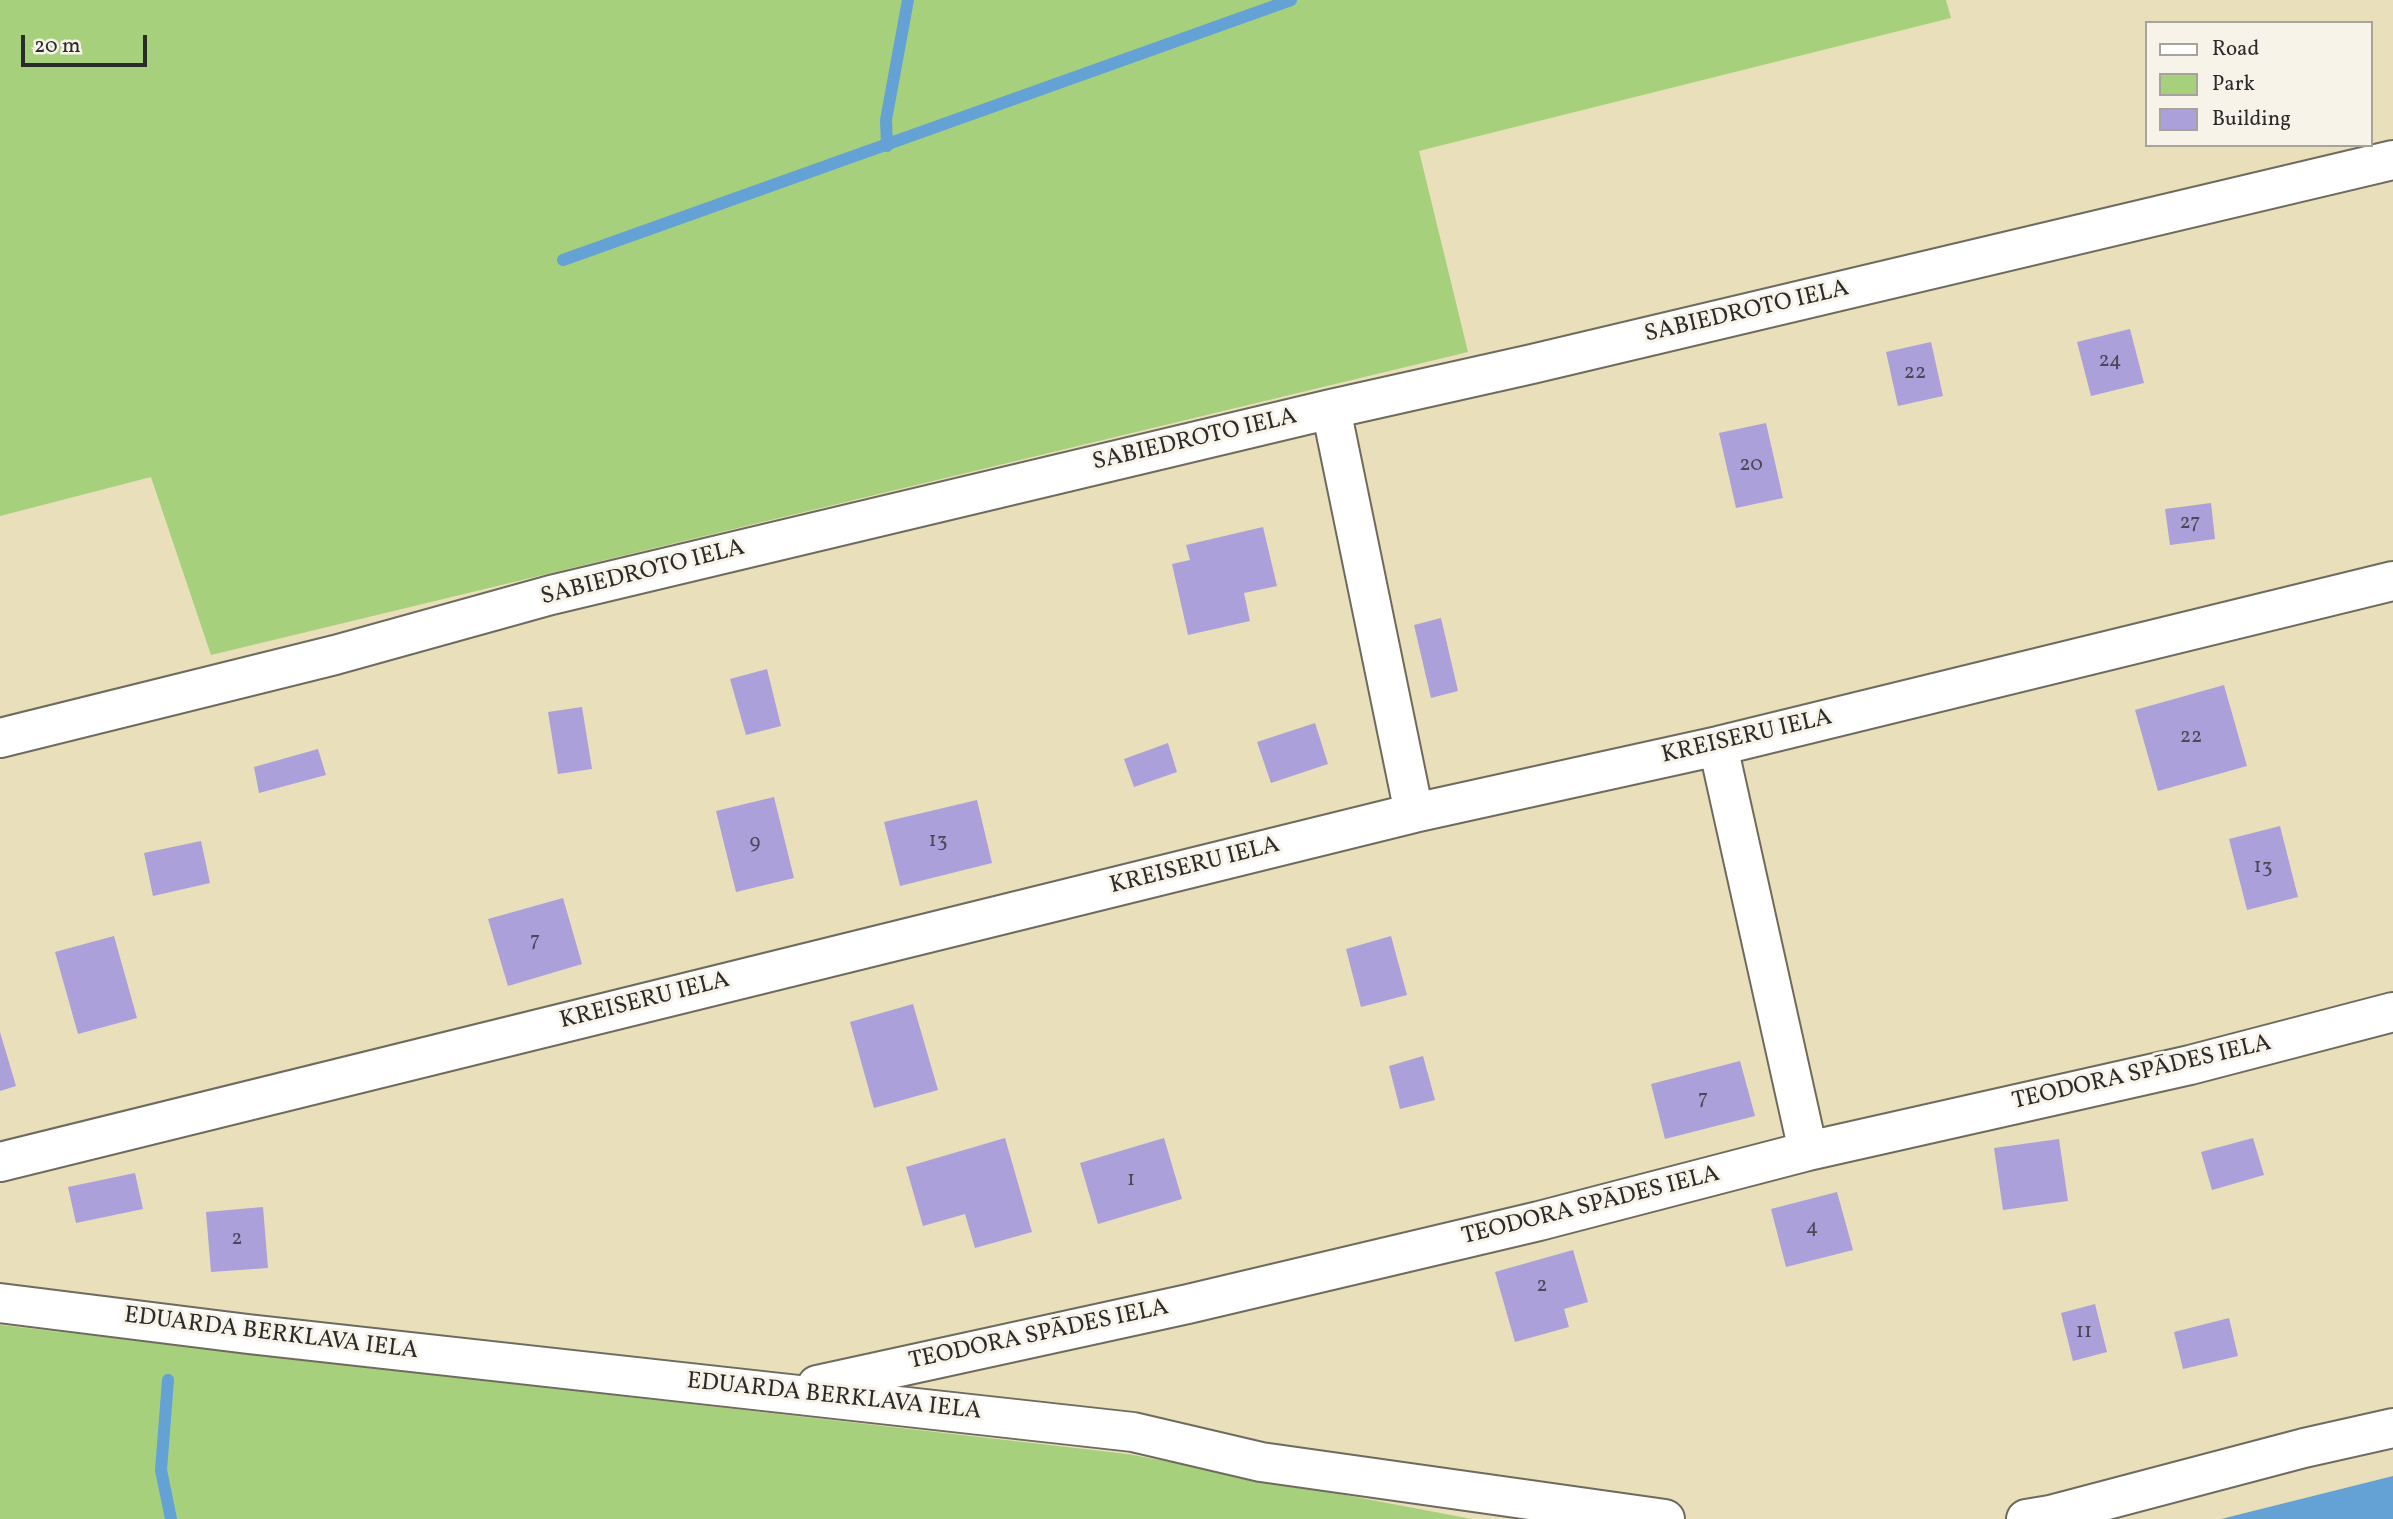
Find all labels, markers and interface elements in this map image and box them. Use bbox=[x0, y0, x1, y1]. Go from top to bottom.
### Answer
scale bar bbox=[24, 21, 150, 65]
legend bbox=[2144, 21, 2372, 147]
text: 20 m bbox=[34, 32, 80, 61]
text: Road bbox=[2212, 35, 2259, 64]
text: Park bbox=[2212, 70, 2255, 99]
text: Building bbox=[2212, 105, 2291, 134]
street label: SABIEDROTO IELA bbox=[1642, 275, 1852, 351]
house number: 24 bbox=[2098, 349, 2122, 375]
house number: 22 bbox=[1904, 361, 1926, 387]
street label: SABIEDROTO IELA bbox=[1090, 403, 1300, 479]
house number: 20 bbox=[1739, 453, 1763, 479]
house number: 27 bbox=[2180, 511, 2200, 537]
street label: SABIEDROTO IELA bbox=[538, 535, 748, 613]
street label: KREISERU IELA bbox=[1659, 704, 1835, 772]
house number: 22 bbox=[2180, 725, 2202, 751]
house number: 13 bbox=[929, 829, 947, 855]
house number: 9 bbox=[750, 831, 760, 857]
street label: KREISERU IELA bbox=[1107, 832, 1283, 902]
house number: 13 bbox=[2254, 855, 2272, 881]
house number: 7 bbox=[530, 929, 540, 955]
street label: KREISERU IELA bbox=[557, 967, 733, 1037]
street label: TEODORA SPĀDES IELA bbox=[2010, 1030, 2274, 1118]
house number: 7 bbox=[1698, 1087, 1708, 1113]
street label: TEODORA SPĀDES IELA bbox=[1459, 1161, 1723, 1253]
house number: 1 bbox=[1127, 1168, 1135, 1194]
house number: 4 bbox=[1806, 1216, 1818, 1242]
house number: 2 bbox=[231, 1227, 243, 1253]
house number: 2 bbox=[1536, 1274, 1548, 1300]
street label: TEODORA SPĀDES IELA bbox=[907, 1294, 1171, 1378]
street label: EDUARDA BERKLAVA IELA bbox=[122, 1303, 420, 1367]
house number: 11 bbox=[2076, 1320, 2092, 1346]
street label: EDUARDA BERKLAVA IELA bbox=[685, 1368, 983, 1428]

